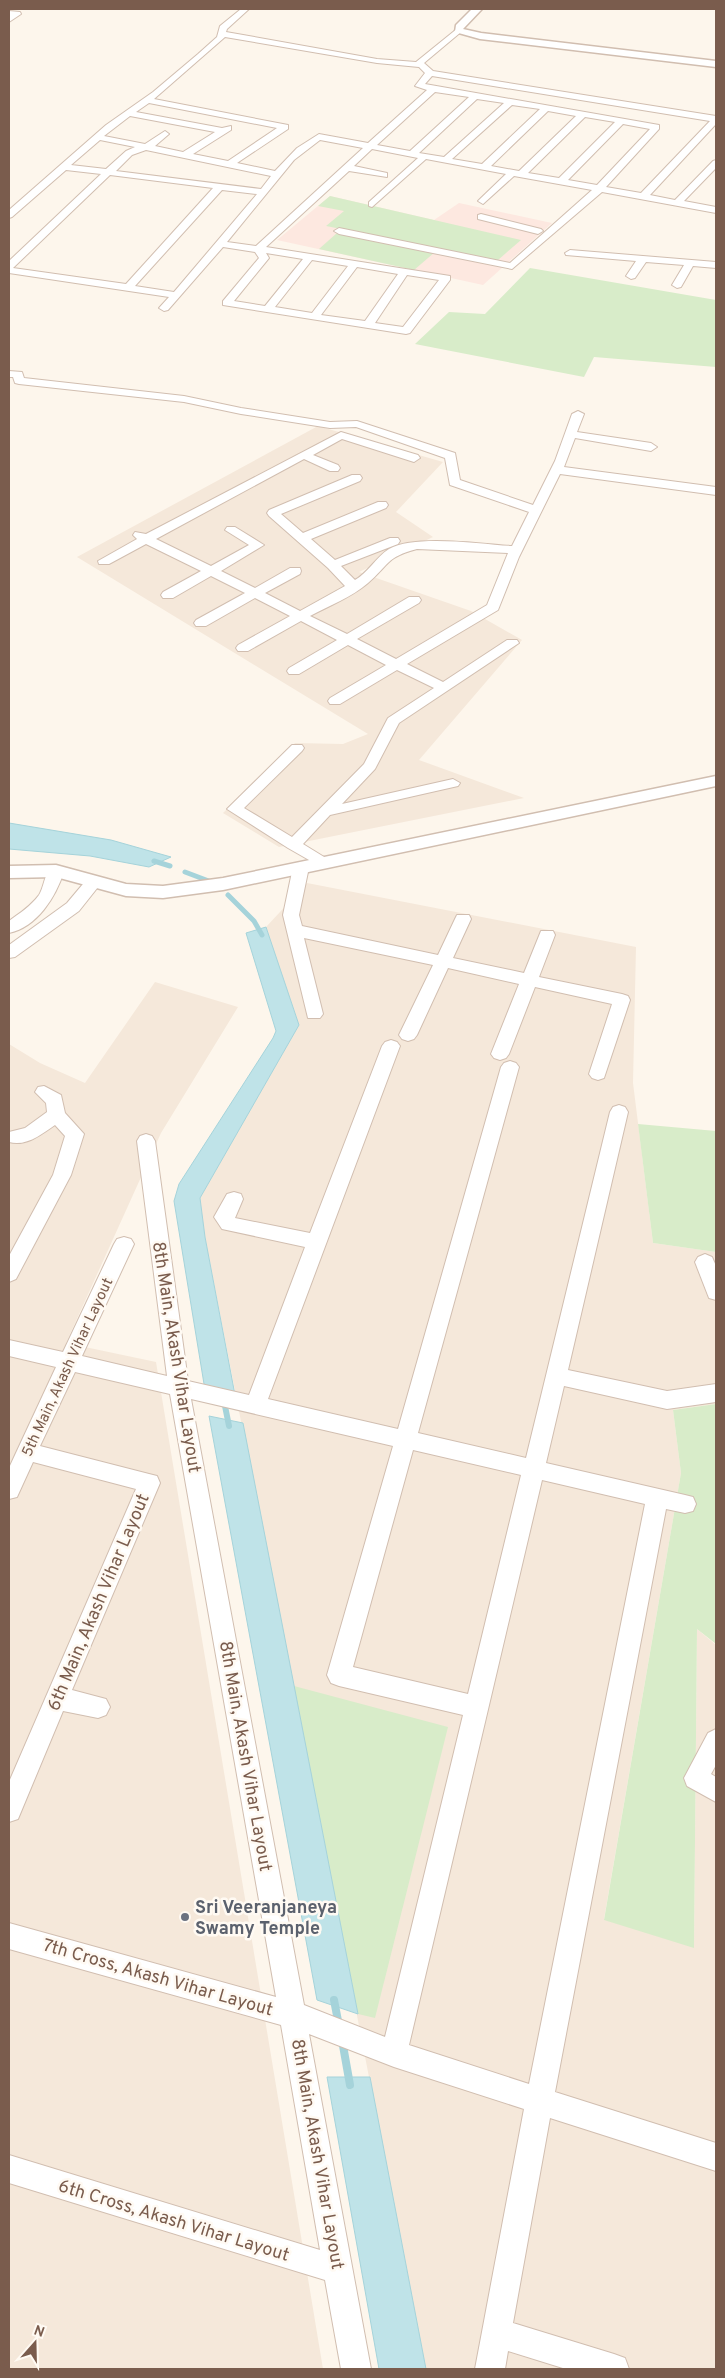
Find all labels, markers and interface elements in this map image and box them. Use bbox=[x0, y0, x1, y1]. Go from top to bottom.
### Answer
street label: 8th Main, Akash Vihar Layout bbox=[146, 1240, 205, 1475]
street label: 5th Main, Akash Vihar Layout bbox=[18, 1275, 118, 1460]
street label: 6th Main, Akash Vihar Layout bbox=[43, 1490, 156, 1715]
street label: 8th Main, Akash Vihar Layout bbox=[213, 1639, 276, 1873]
place label: Sri Veeranjaneya Swamy Temple bbox=[195, 1897, 337, 1941]
marker: Sri Veeranjaneya Swamy Temple bbox=[179, 1911, 191, 1923]
street label: 7th Cross, Akash Vihar Layout bbox=[40, 1935, 275, 2022]
street label: 8th Main, Akash Vihar Layout bbox=[285, 2037, 348, 2271]
street label: 6th Cross, Akash Vihar Layout bbox=[55, 2175, 292, 2268]
north arrow bbox=[10, 2318, 60, 2368]
text: N bbox=[31, 2322, 47, 2342]

